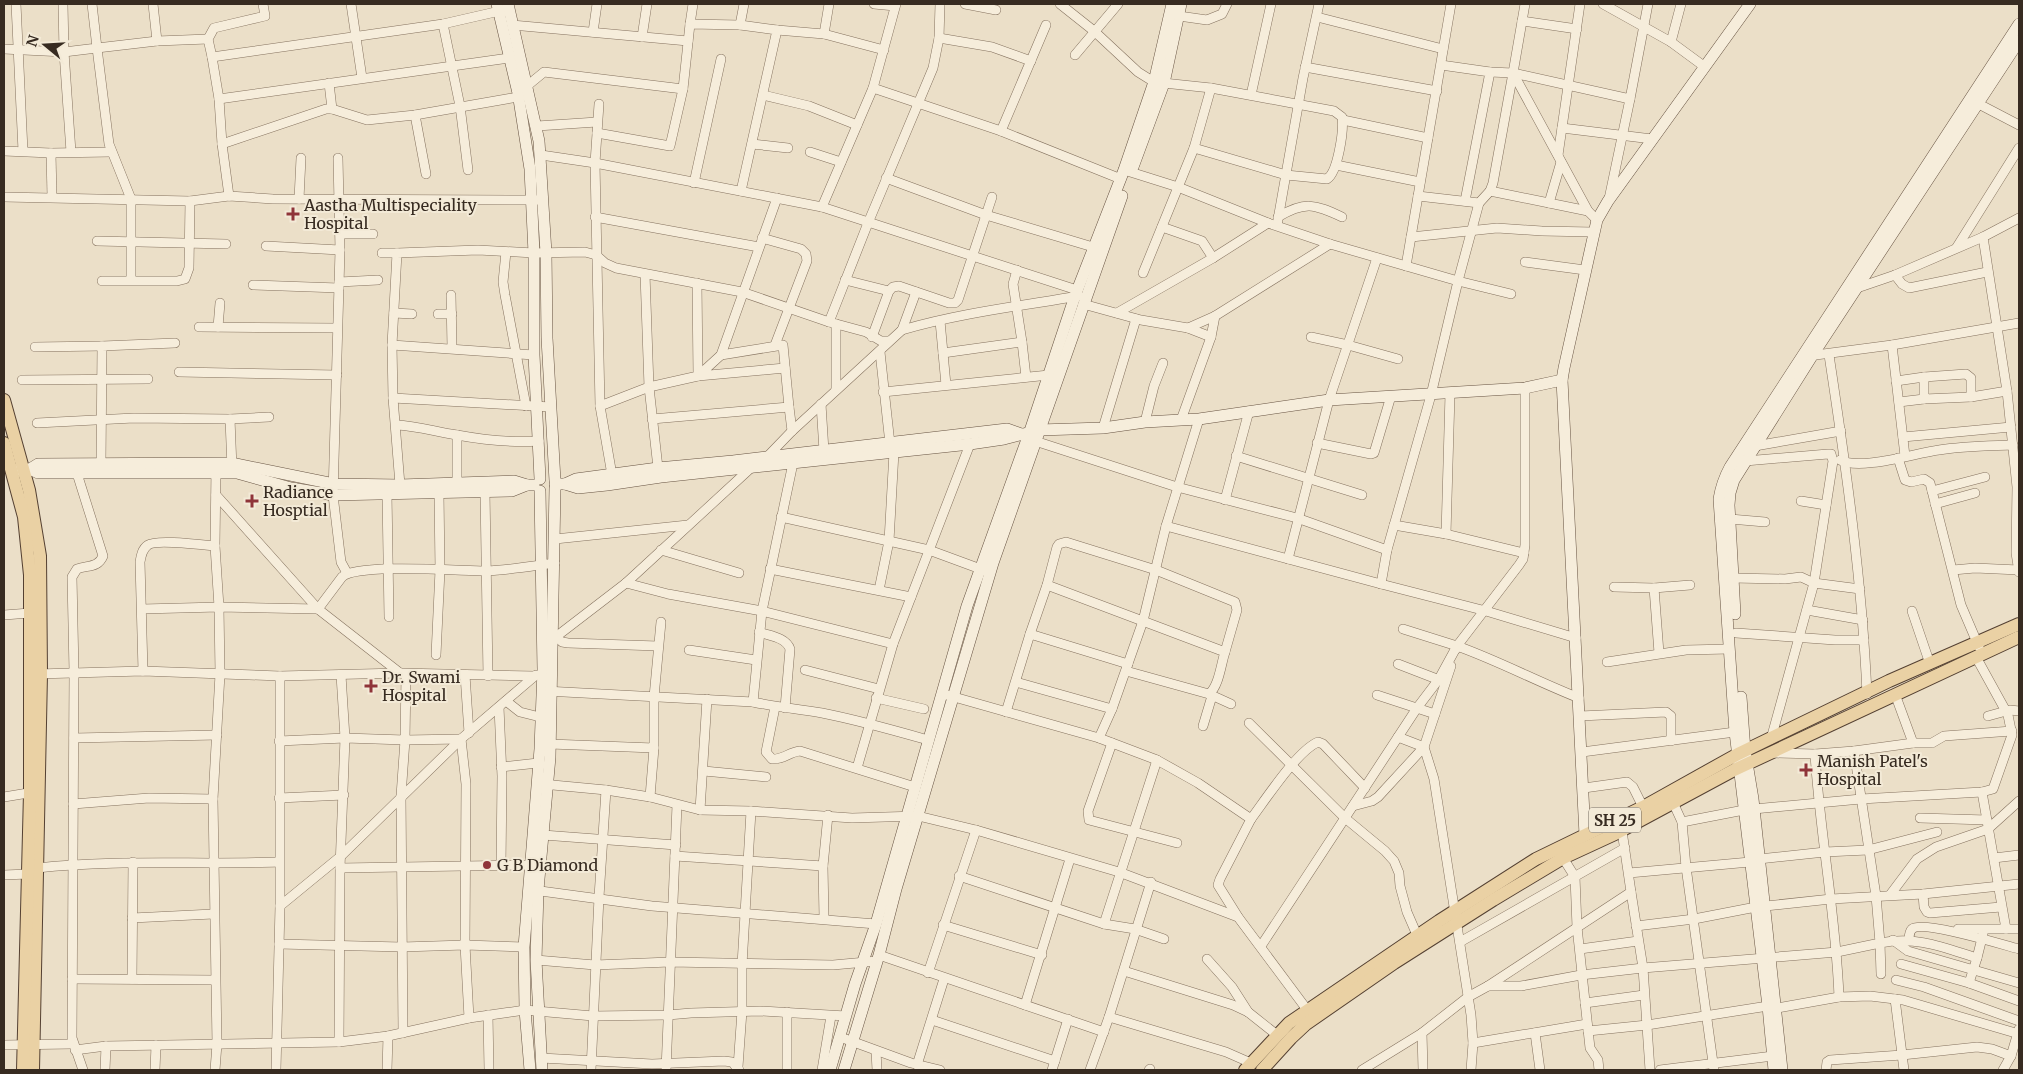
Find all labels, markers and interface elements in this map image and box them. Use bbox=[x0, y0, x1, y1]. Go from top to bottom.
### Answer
north arrow bbox=[20, 20, 70, 70]
text: N bbox=[22, 33, 43, 49]
place label: Aastha Multispeciality Hospital bbox=[303, 195, 478, 233]
marker: Aastha Multispeciality Hospital bbox=[286, 207, 300, 221]
place label: Radiance Hosptial bbox=[263, 482, 333, 520]
marker: Radiance Hosptial bbox=[245, 494, 259, 508]
place label: Dr. Swami Hospital bbox=[382, 667, 460, 705]
marker: Dr. Swami Hospital bbox=[364, 679, 378, 693]
place label: Manish Patel's Hospital bbox=[1817, 751, 1928, 789]
marker: Manish Patel's Hospital bbox=[1799, 763, 1813, 777]
road number: SH 25 bbox=[1589, 808, 1641, 832]
place label: G B Diamond bbox=[497, 855, 598, 875]
marker: G B Diamond bbox=[481, 859, 493, 871]

